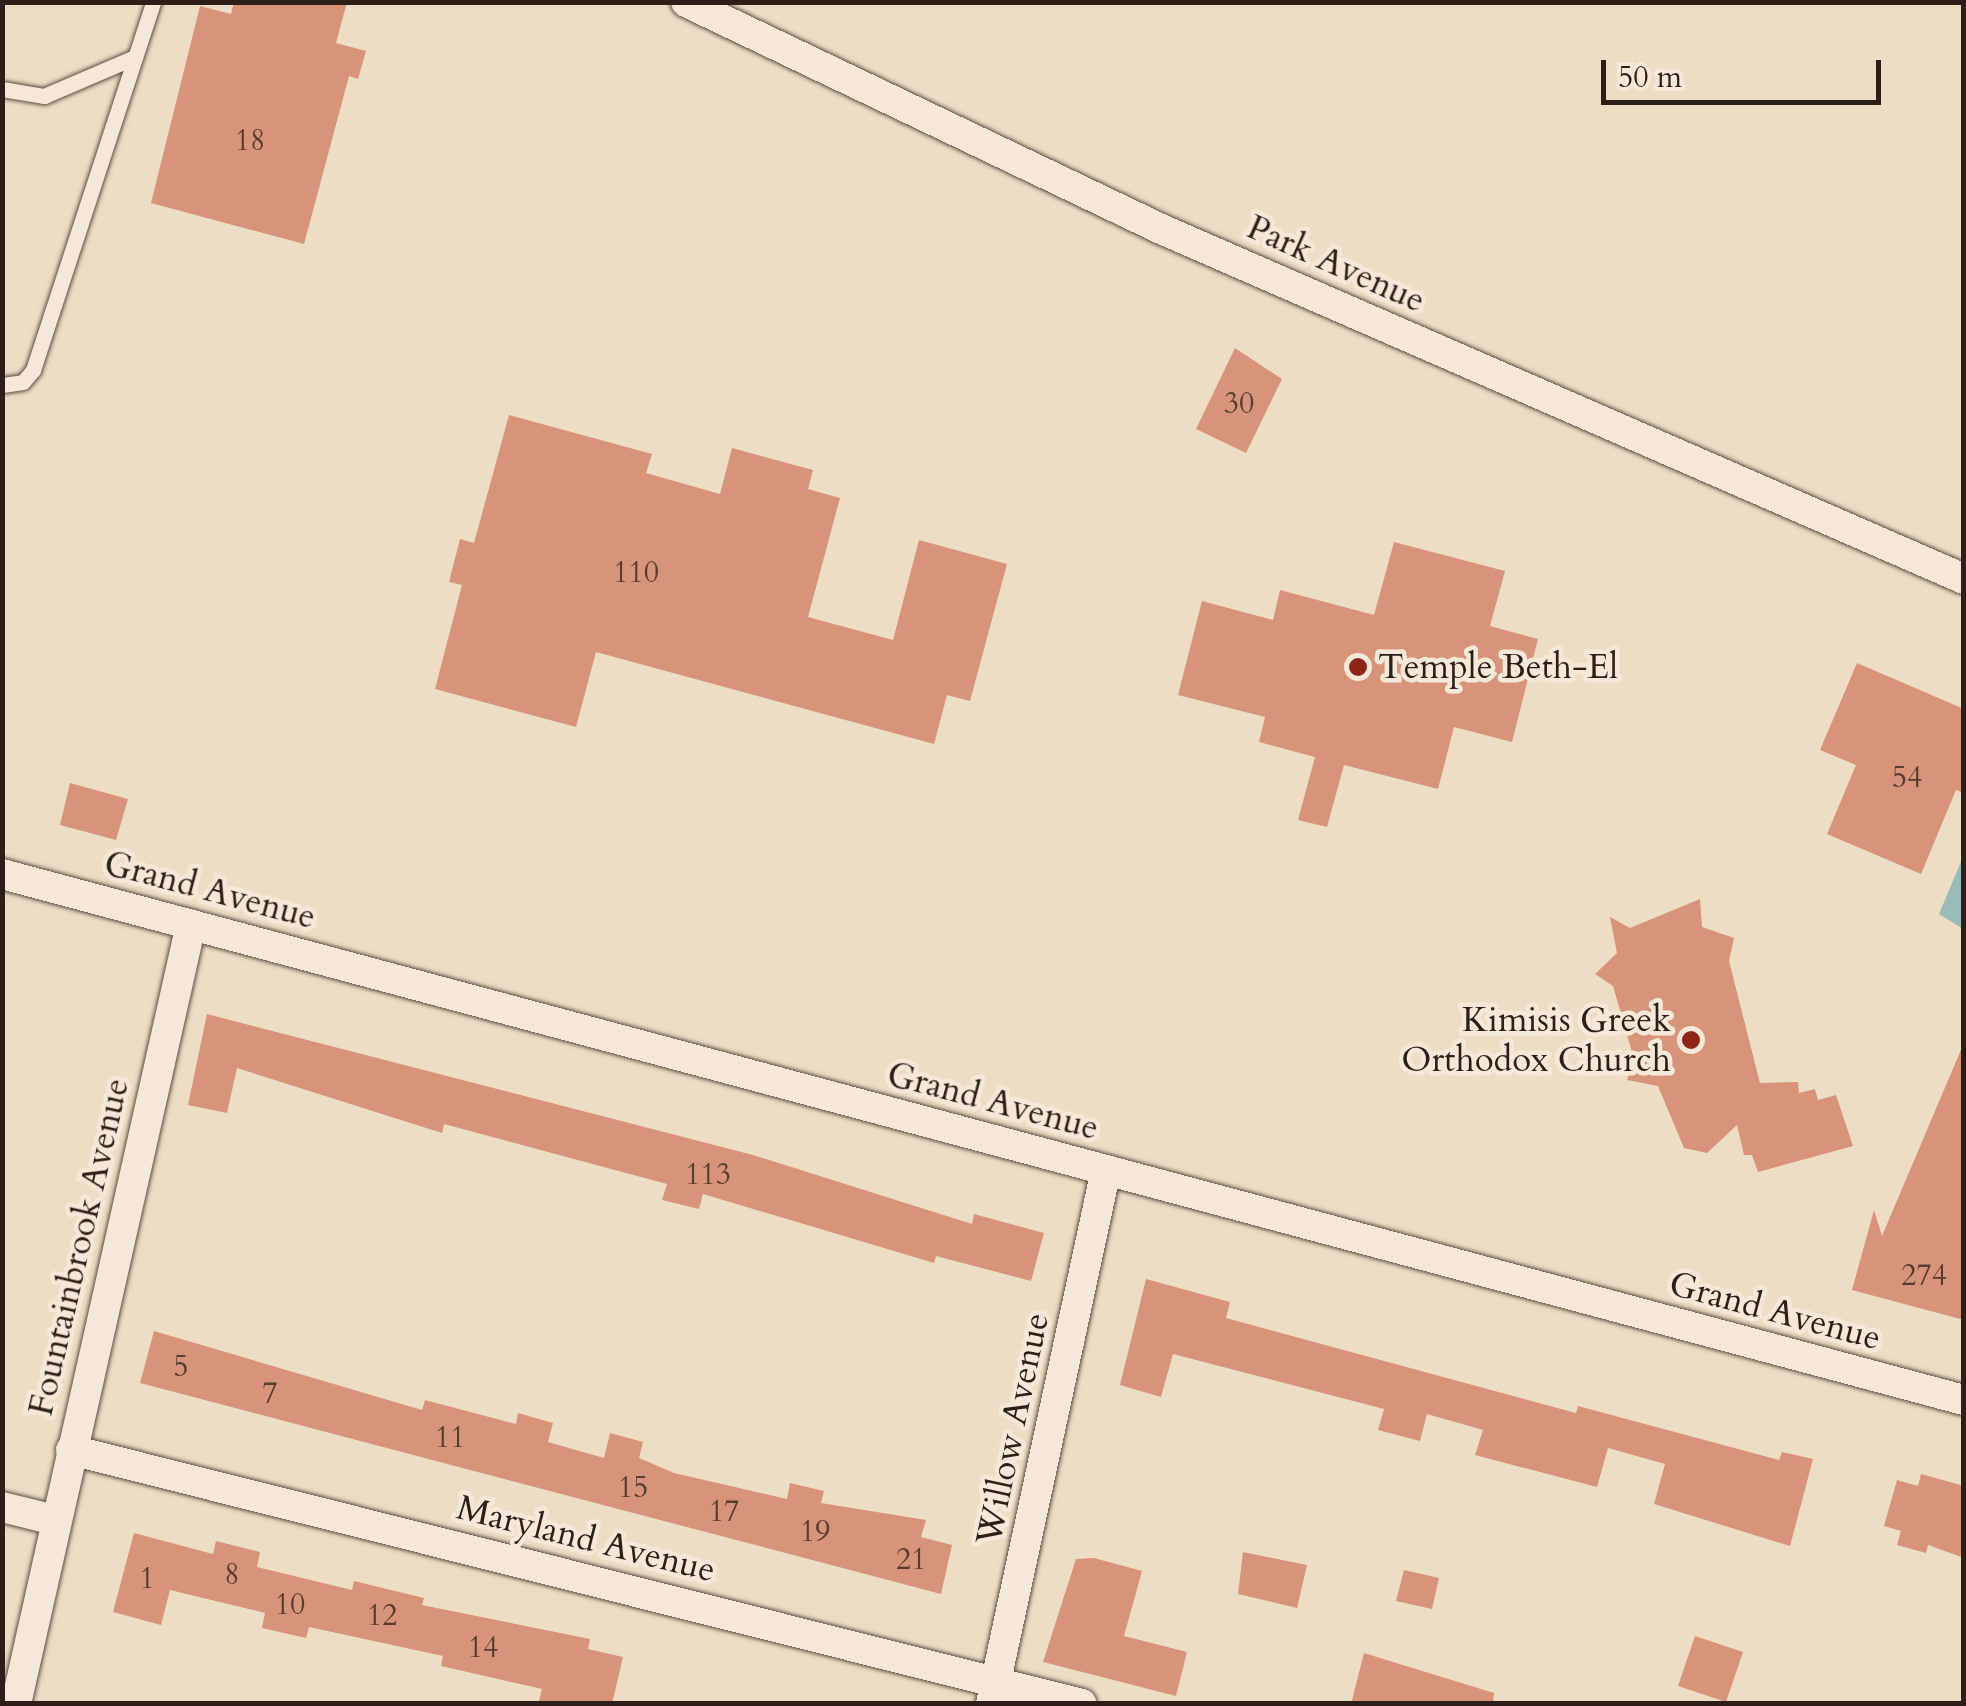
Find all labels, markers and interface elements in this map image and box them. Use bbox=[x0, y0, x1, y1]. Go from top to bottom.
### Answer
scale bar bbox=[1606, 40, 1886, 102]
text: 50 m bbox=[1618, 57, 1682, 98]
house number: 18 bbox=[235, 123, 265, 159]
street label: Park Avenue bbox=[1241, 206, 1431, 322]
house number: 30 bbox=[1224, 386, 1254, 422]
house number: 110 bbox=[613, 555, 659, 591]
place label: Temple Beth-El bbox=[1378, 646, 1618, 688]
marker: Temple Beth-El bbox=[1347, 656, 1369, 678]
house number: 54 bbox=[1892, 760, 1922, 796]
street label: Grand Avenue bbox=[100, 842, 320, 938]
place label: Kimisis Greek Orthodox Church bbox=[1401, 999, 1671, 1081]
marker: Kimisis Greek Orthodox Church bbox=[1680, 1029, 1702, 1051]
street label: Grand Avenue bbox=[883, 1053, 1103, 1149]
street label: Fountainbrook Avenue bbox=[20, 1074, 138, 1420]
house number: 113 bbox=[685, 1157, 731, 1193]
house number: 274 bbox=[1901, 1258, 1947, 1294]
street label: Grand Avenue bbox=[1665, 1263, 1885, 1359]
street label: Willow Avenue bbox=[968, 1309, 1058, 1549]
house number: 5 bbox=[173, 1349, 189, 1385]
house number: 7 bbox=[262, 1376, 278, 1412]
house number: 11 bbox=[435, 1420, 465, 1456]
house number: 15 bbox=[618, 1470, 648, 1506]
street label: Maryland Avenue bbox=[452, 1487, 720, 1591]
house number: 17 bbox=[709, 1494, 739, 1530]
house number: 19 bbox=[800, 1514, 830, 1550]
house number: 21 bbox=[896, 1542, 926, 1578]
house number: 8 bbox=[224, 1557, 240, 1593]
house number: 1 bbox=[139, 1561, 155, 1597]
house number: 10 bbox=[275, 1587, 305, 1623]
house number: 12 bbox=[367, 1598, 397, 1634]
house number: 14 bbox=[468, 1630, 498, 1666]

